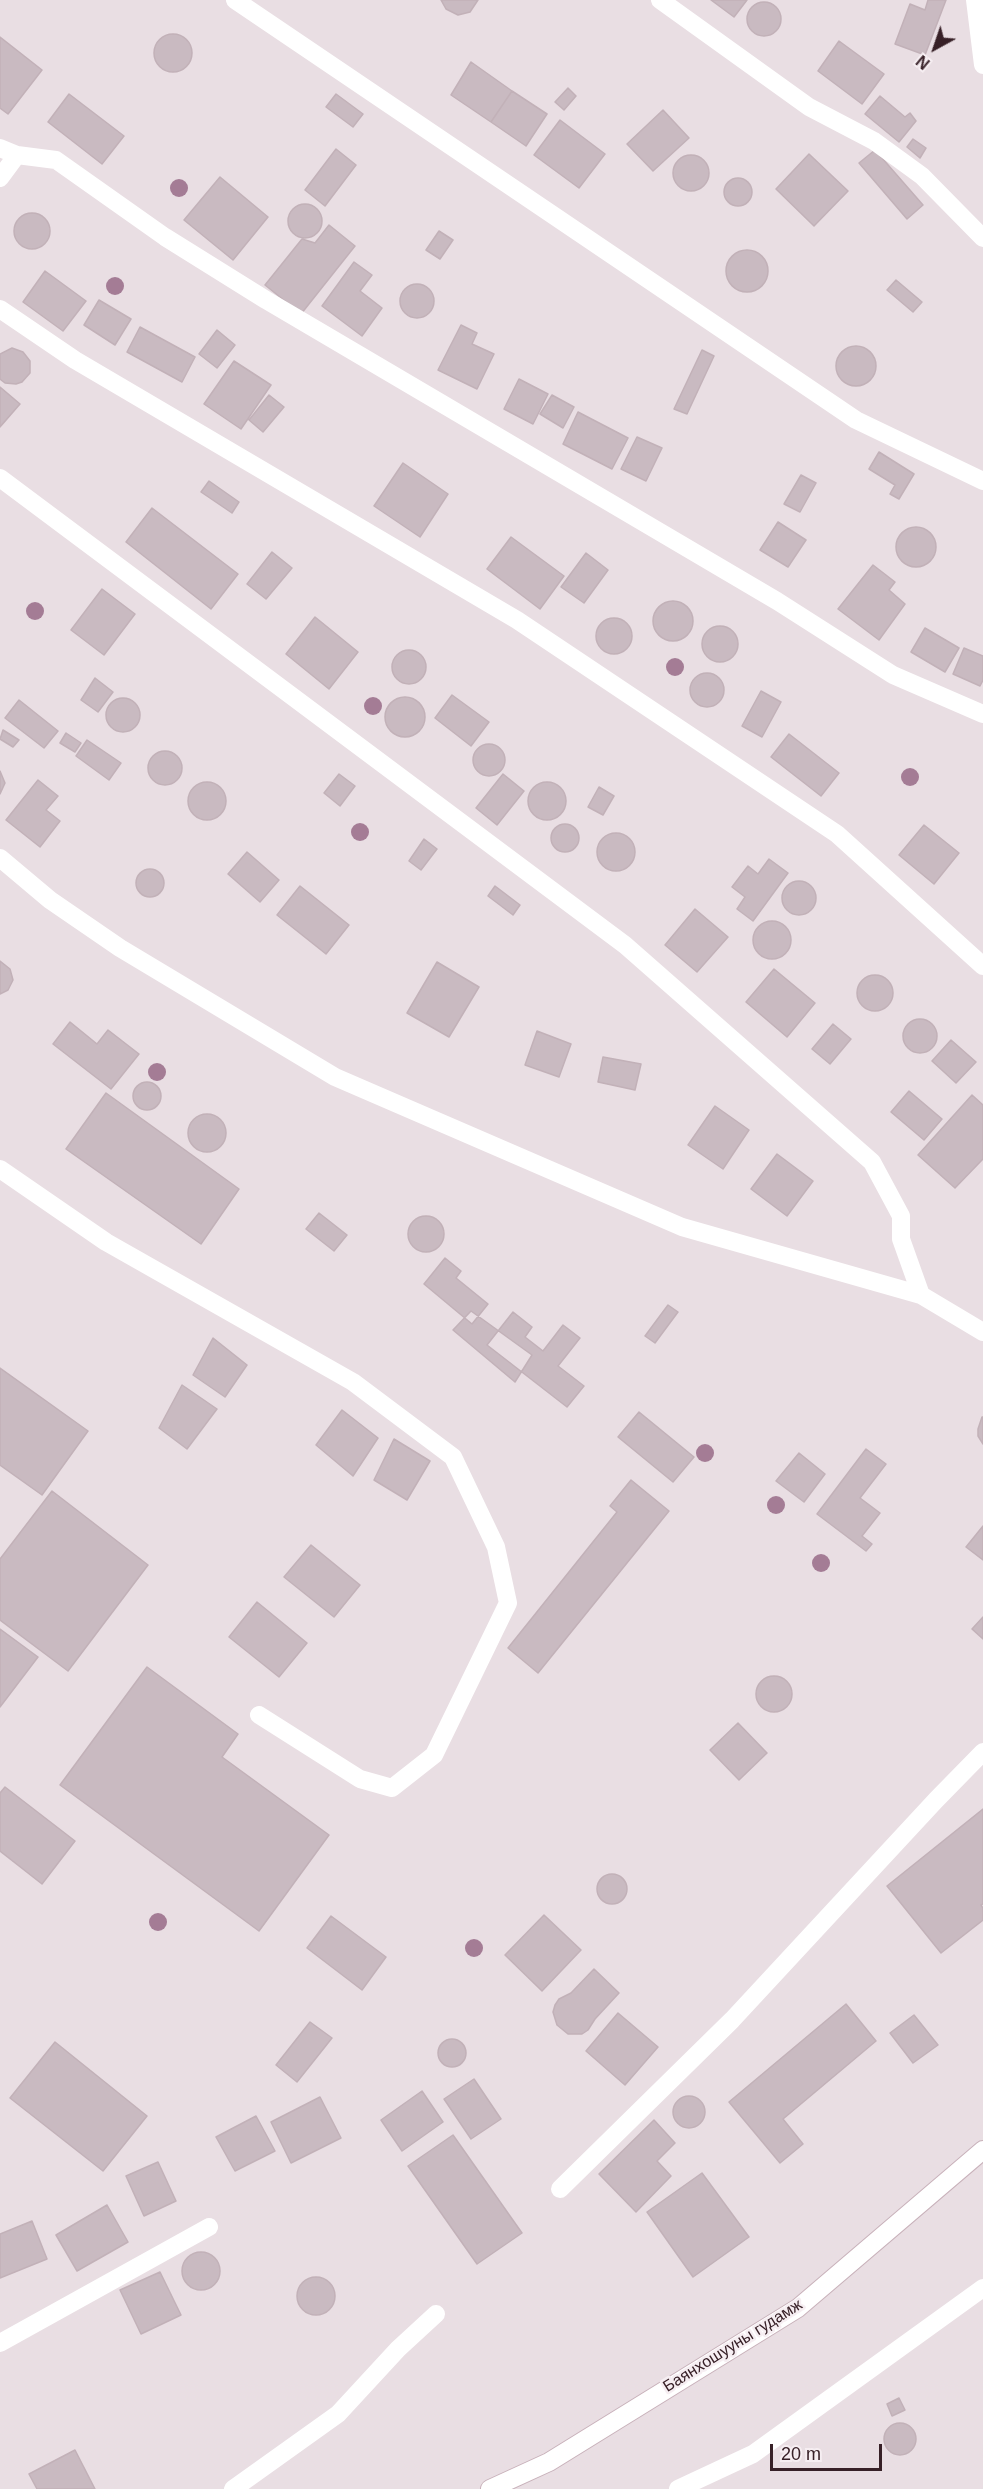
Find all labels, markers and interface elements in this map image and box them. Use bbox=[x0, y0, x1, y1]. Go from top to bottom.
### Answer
north arrow bbox=[905, 18, 965, 78]
text: N bbox=[913, 52, 933, 72]
street label: Баянхошууны гудамж bbox=[660, 2295, 806, 2397]
scale bar bbox=[773, 2432, 886, 2470]
text: 20 m bbox=[781, 2444, 821, 2464]

